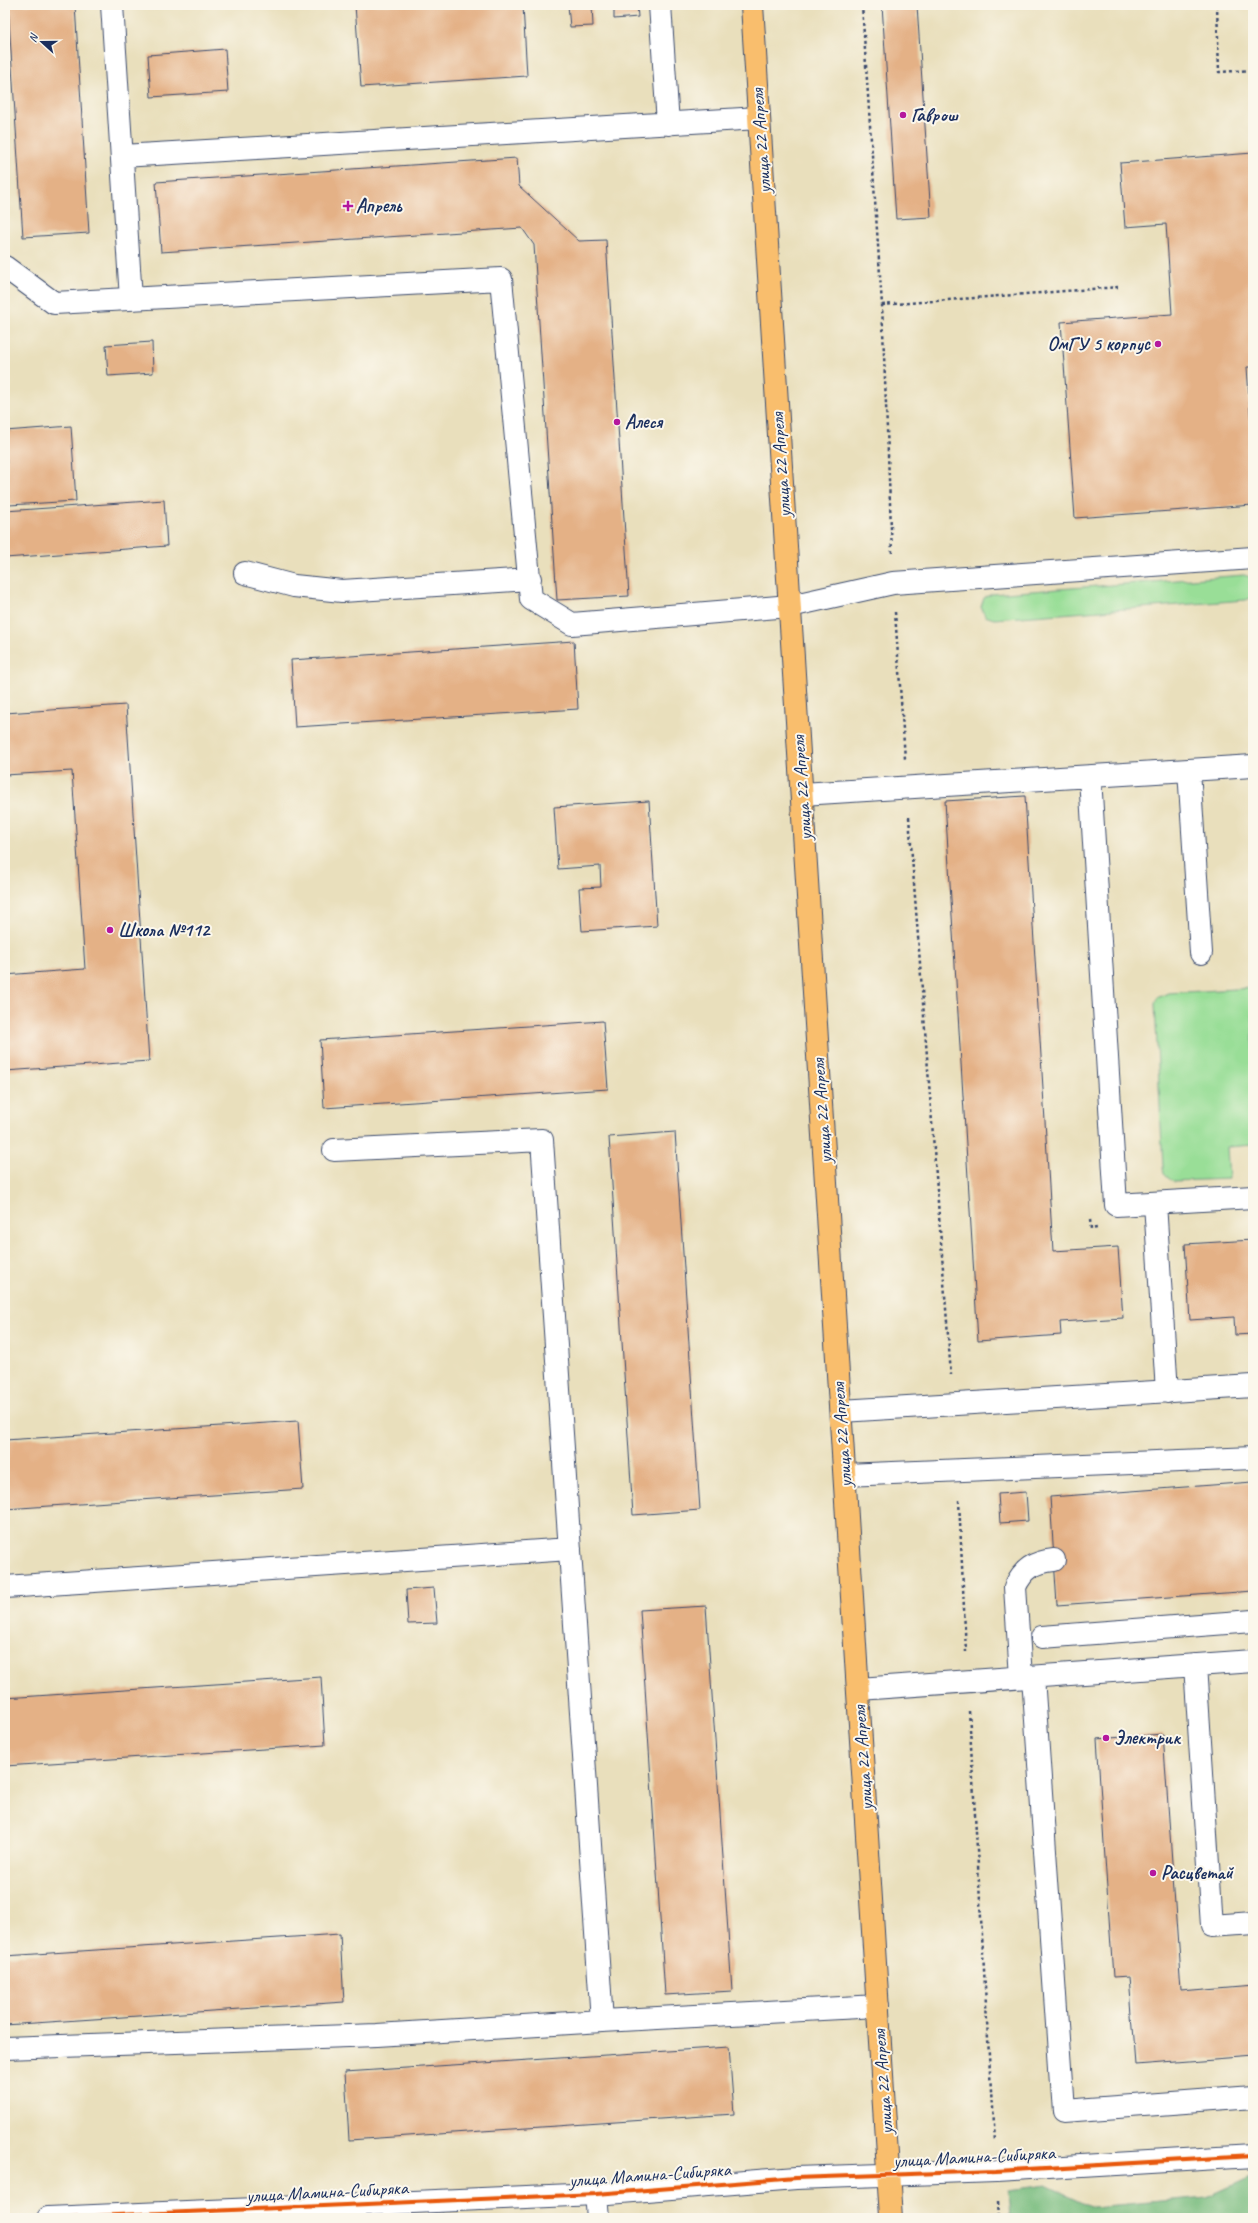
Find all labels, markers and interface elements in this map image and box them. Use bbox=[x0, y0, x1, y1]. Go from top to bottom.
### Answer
north arrow bbox=[22, 22, 62, 62]
text: N bbox=[25, 31, 41, 44]
street label: улица 22 Апреля bbox=[745, 86, 777, 195]
place label: Гаврош bbox=[911, 103, 959, 127]
marker: Гаврош bbox=[898, 110, 908, 120]
place label: Апрель bbox=[356, 194, 403, 218]
marker: Апрель bbox=[343, 201, 353, 211]
place label: ОмГУ 5 корпус bbox=[1048, 332, 1151, 356]
marker: ОмГУ 5 корпус bbox=[1153, 339, 1163, 349]
place label: Алеся bbox=[625, 410, 664, 434]
street label: улица 22 Апреля bbox=[765, 410, 797, 519]
marker: Алеся bbox=[612, 417, 622, 427]
street label: улица 22 Апреля bbox=[786, 733, 818, 842]
place label: Школа №112 bbox=[118, 918, 212, 942]
marker: Школа №112 bbox=[105, 925, 115, 935]
street label: улица 22 Апреля bbox=[806, 1056, 838, 1165]
street label: улица 22 Апреля bbox=[826, 1380, 858, 1489]
street label: улица 22 Апреля bbox=[847, 1703, 879, 1812]
place label: Электрик bbox=[1114, 1726, 1182, 1750]
marker: Электрик bbox=[1101, 1733, 1111, 1743]
place label: Расцветай bbox=[1161, 1861, 1235, 1885]
marker: Расцветай bbox=[1148, 1868, 1158, 1878]
street label: улица 22 Апреля bbox=[867, 2027, 899, 2136]
street label: улица Мамина-Сибиряка bbox=[891, 2141, 1057, 2173]
street label: улица Мамина-Сибиряка bbox=[567, 2157, 733, 2193]
street label: улица Мамина-Сибиряка bbox=[244, 2176, 410, 2208]

